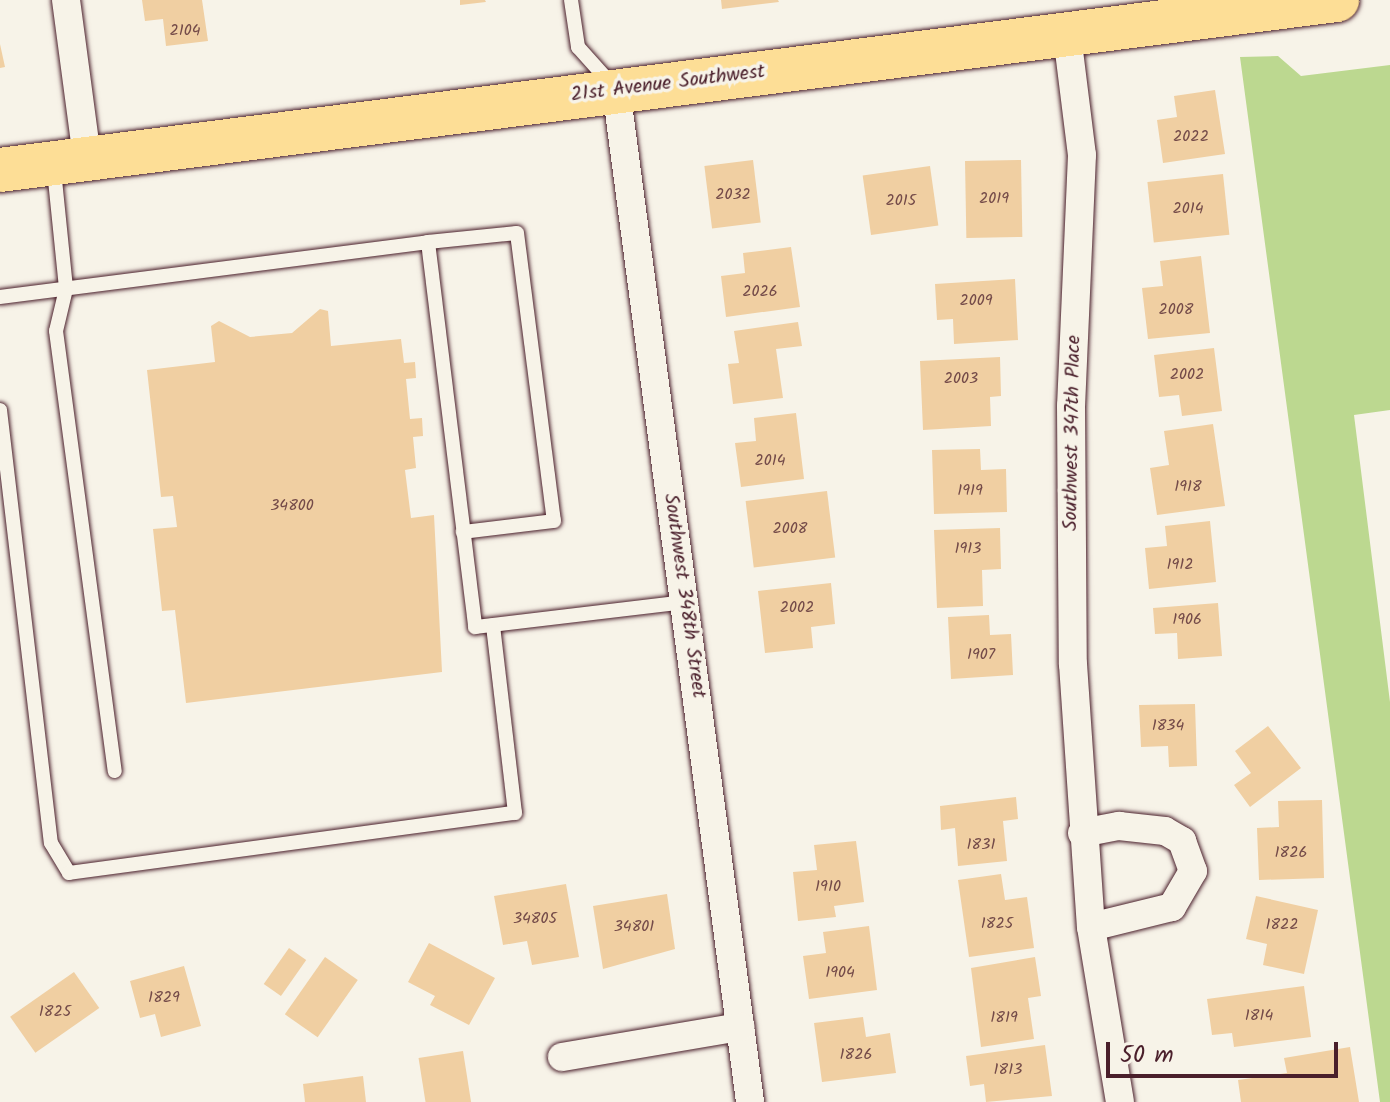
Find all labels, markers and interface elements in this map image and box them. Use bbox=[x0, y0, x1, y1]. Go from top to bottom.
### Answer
house number: 2104 bbox=[169, 21, 201, 41]
street label: 21st Avenue Southwest bbox=[569, 60, 767, 108]
house number: 2022 bbox=[1173, 127, 1209, 147]
house number: 2032 bbox=[715, 185, 751, 205]
house number: 2019 bbox=[979, 189, 1009, 209]
house number: 2015 bbox=[886, 191, 916, 211]
house number: 2014 bbox=[1172, 199, 1204, 219]
house number: 2026 bbox=[742, 282, 778, 302]
house number: 2009 bbox=[959, 291, 993, 311]
house number: 2008 bbox=[1159, 300, 1193, 320]
street label: Southwest 347th Place bbox=[1059, 335, 1087, 531]
house number: 2002 bbox=[1170, 365, 1204, 385]
house number: 2003 bbox=[944, 369, 978, 389]
house number: 2014 bbox=[754, 451, 786, 471]
house number: 1918 bbox=[1174, 477, 1202, 497]
house number: 1919 bbox=[957, 481, 983, 501]
street label: Southwest 348th Street bbox=[658, 492, 710, 700]
house number: 34800 bbox=[270, 496, 314, 516]
house number: 2008 bbox=[773, 519, 807, 539]
house number: 1913 bbox=[955, 539, 981, 559]
house number: 1912 bbox=[1166, 555, 1194, 575]
house number: 2002 bbox=[780, 598, 814, 618]
house number: 1906 bbox=[1172, 610, 1202, 630]
house number: 1907 bbox=[967, 645, 995, 665]
house number: 1834 bbox=[1152, 716, 1184, 736]
house number: 1831 bbox=[967, 835, 995, 855]
house number: 1826 bbox=[1275, 843, 1307, 863]
house number: 1910 bbox=[815, 877, 841, 897]
house number: 34805 bbox=[513, 909, 557, 929]
house number: 1825 bbox=[981, 914, 1013, 934]
house number: 1822 bbox=[1265, 915, 1299, 935]
house number: 34801 bbox=[614, 917, 654, 937]
house number: 1904 bbox=[825, 963, 855, 983]
house number: 1829 bbox=[148, 988, 180, 1008]
house number: 1825 bbox=[39, 1002, 71, 1022]
house number: 1814 bbox=[1245, 1006, 1273, 1026]
house number: 1819 bbox=[990, 1008, 1018, 1028]
scale bar bbox=[1110, 1026, 1342, 1076]
text: 50 m bbox=[1120, 1036, 1174, 1075]
house number: 1826 bbox=[840, 1045, 872, 1065]
house number: 1813 bbox=[994, 1060, 1022, 1080]

